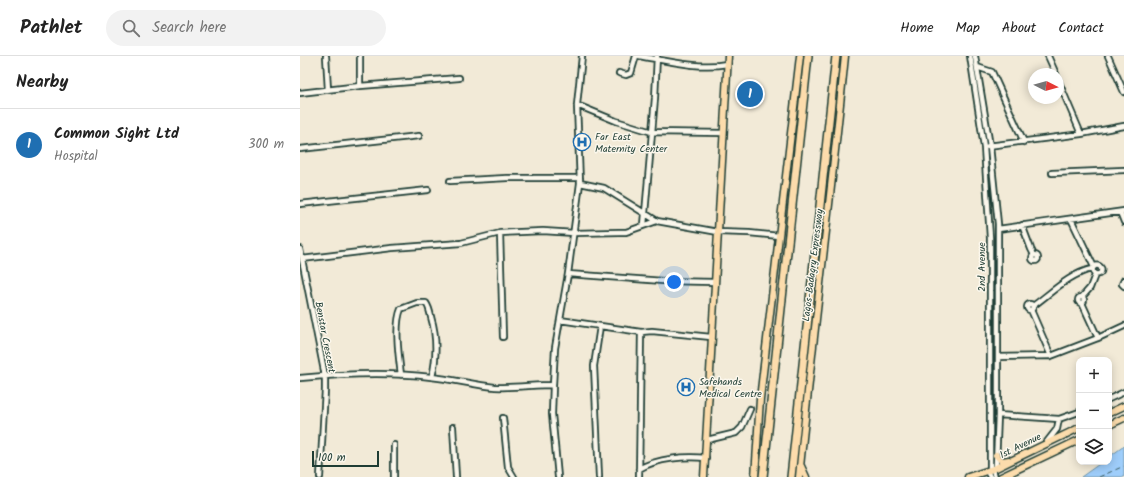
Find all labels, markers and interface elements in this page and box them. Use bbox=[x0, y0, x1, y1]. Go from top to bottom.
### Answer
search box bbox=[106, 10, 386, 46]
text: Pathlet bbox=[20, 13, 82, 43]
text: Search here bbox=[152, 16, 226, 40]
icon: search bbox=[120, 17, 142, 39]
text: Home bbox=[900, 17, 934, 39]
text: Map bbox=[956, 17, 980, 39]
text: About bbox=[1002, 17, 1036, 39]
text: Contact bbox=[1058, 17, 1104, 39]
north arrow bbox=[1028, 68, 1064, 104]
text: Nearby bbox=[16, 69, 68, 96]
pin: 1 bbox=[737, 79, 763, 109]
text: Common Sight Ltd bbox=[54, 122, 179, 146]
place label: Far East Maternity Center bbox=[595, 129, 668, 157]
hospital icon: Far East Maternity Center bbox=[572, 132, 592, 152]
text: 1 bbox=[27, 134, 31, 155]
text: 300 m bbox=[248, 134, 284, 155]
text: Hospital bbox=[54, 146, 98, 167]
street label: Lagos-Badagry Expressway bbox=[798, 208, 828, 322]
street label: 2nd Avenue bbox=[974, 242, 990, 292]
your location bbox=[664, 272, 684, 292]
street label: Benstar Crescent bbox=[310, 300, 340, 374]
map controls bbox=[1076, 357, 1112, 465]
button: + bbox=[1076, 357, 1112, 393]
place label: Safehands Medical Centre bbox=[699, 374, 762, 402]
hospital icon: Safehands Medical Centre bbox=[676, 377, 696, 397]
button: − bbox=[1076, 393, 1112, 429]
street label: 1st Avenue bbox=[997, 429, 1044, 463]
button: layers bbox=[1076, 429, 1112, 465]
scale bar bbox=[312, 449, 379, 468]
text: 100 m bbox=[318, 449, 346, 467]

